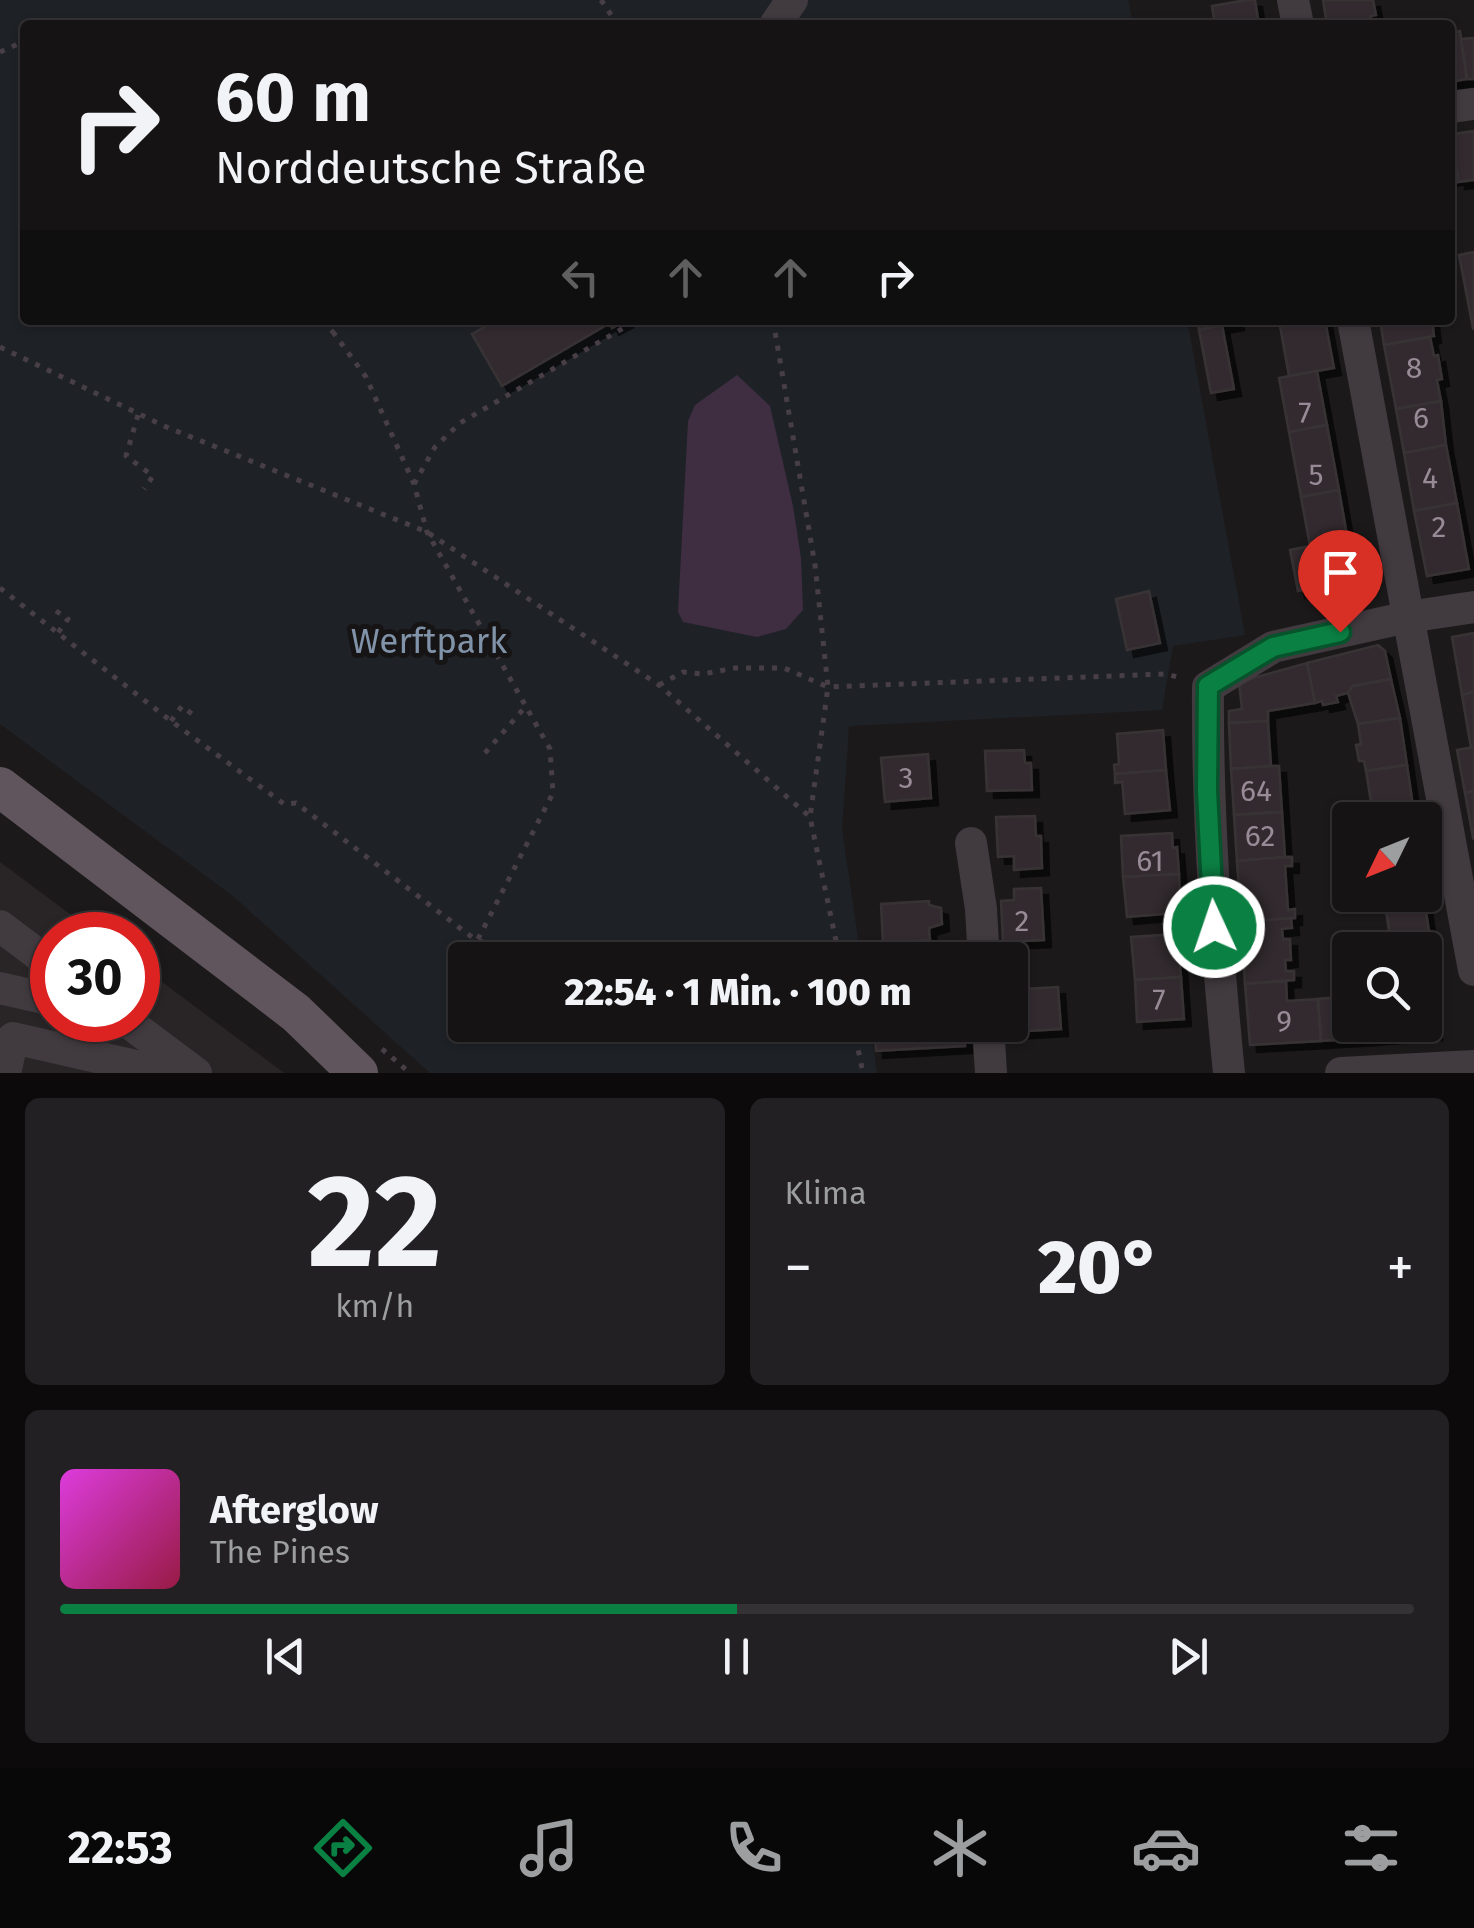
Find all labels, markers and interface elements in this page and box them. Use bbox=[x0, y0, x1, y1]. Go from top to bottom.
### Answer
text: 60 m bbox=[215, 56, 371, 140]
icon: right bbox=[50, 60, 180, 190]
text: Norddeutsche Straße bbox=[215, 141, 646, 195]
icon: left bbox=[553, 250, 608, 305]
icon: ahead bbox=[658, 250, 713, 305]
icon: ahead bbox=[763, 250, 818, 305]
icon: right bbox=[868, 250, 923, 305]
house number: 8 bbox=[1406, 350, 1422, 386]
house number: 7 bbox=[1298, 395, 1312, 431]
house number: 6 bbox=[1413, 400, 1429, 436]
house number: 5 bbox=[1308, 457, 1324, 493]
house number: 4 bbox=[1422, 460, 1438, 496]
house number: 2 bbox=[1432, 509, 1446, 545]
pin bbox=[1298, 530, 1383, 633]
icon: arrive bbox=[1313, 545, 1368, 600]
park label: Werftpark bbox=[351, 620, 507, 662]
house number: 3 bbox=[899, 760, 913, 796]
house number: 64 bbox=[1240, 773, 1272, 809]
north arrow bbox=[1332, 802, 1442, 912]
map controls bbox=[1332, 802, 1442, 1042]
house number: 62 bbox=[1245, 818, 1275, 854]
house number: 61 bbox=[1136, 843, 1164, 879]
position arrow bbox=[1162, 875, 1266, 979]
house number: 2 bbox=[1015, 903, 1029, 939]
speed limit sign: 30 bbox=[30, 912, 160, 1042]
button: search bbox=[1332, 932, 1442, 1042]
text: 22:54 · 1 Min. · 100 m bbox=[565, 969, 911, 1015]
house number: 7 bbox=[1152, 982, 1166, 1018]
house number: 9 bbox=[1276, 1003, 1292, 1039]
text: 22 bbox=[308, 1144, 442, 1300]
text: Klima bbox=[785, 1174, 867, 1212]
text: 20° bbox=[1038, 1223, 1161, 1313]
text: − bbox=[785, 1235, 812, 1301]
text: + bbox=[1387, 1235, 1414, 1301]
text: km/h bbox=[335, 1287, 414, 1325]
text: Afterglow bbox=[210, 1487, 378, 1533]
text: The Pines bbox=[210, 1533, 350, 1571]
icon: previous bbox=[258, 1629, 313, 1684]
icon: pause bbox=[709, 1629, 764, 1684]
icon: next bbox=[1161, 1629, 1216, 1684]
icon: directions bbox=[308, 1813, 378, 1883]
icon: music bbox=[514, 1813, 584, 1883]
icon: phone bbox=[719, 1813, 789, 1883]
icon: climate bbox=[925, 1813, 995, 1883]
icon: car bbox=[1131, 1813, 1201, 1883]
icon: filters bbox=[1336, 1813, 1406, 1883]
text: 22:53 bbox=[68, 1821, 173, 1875]

